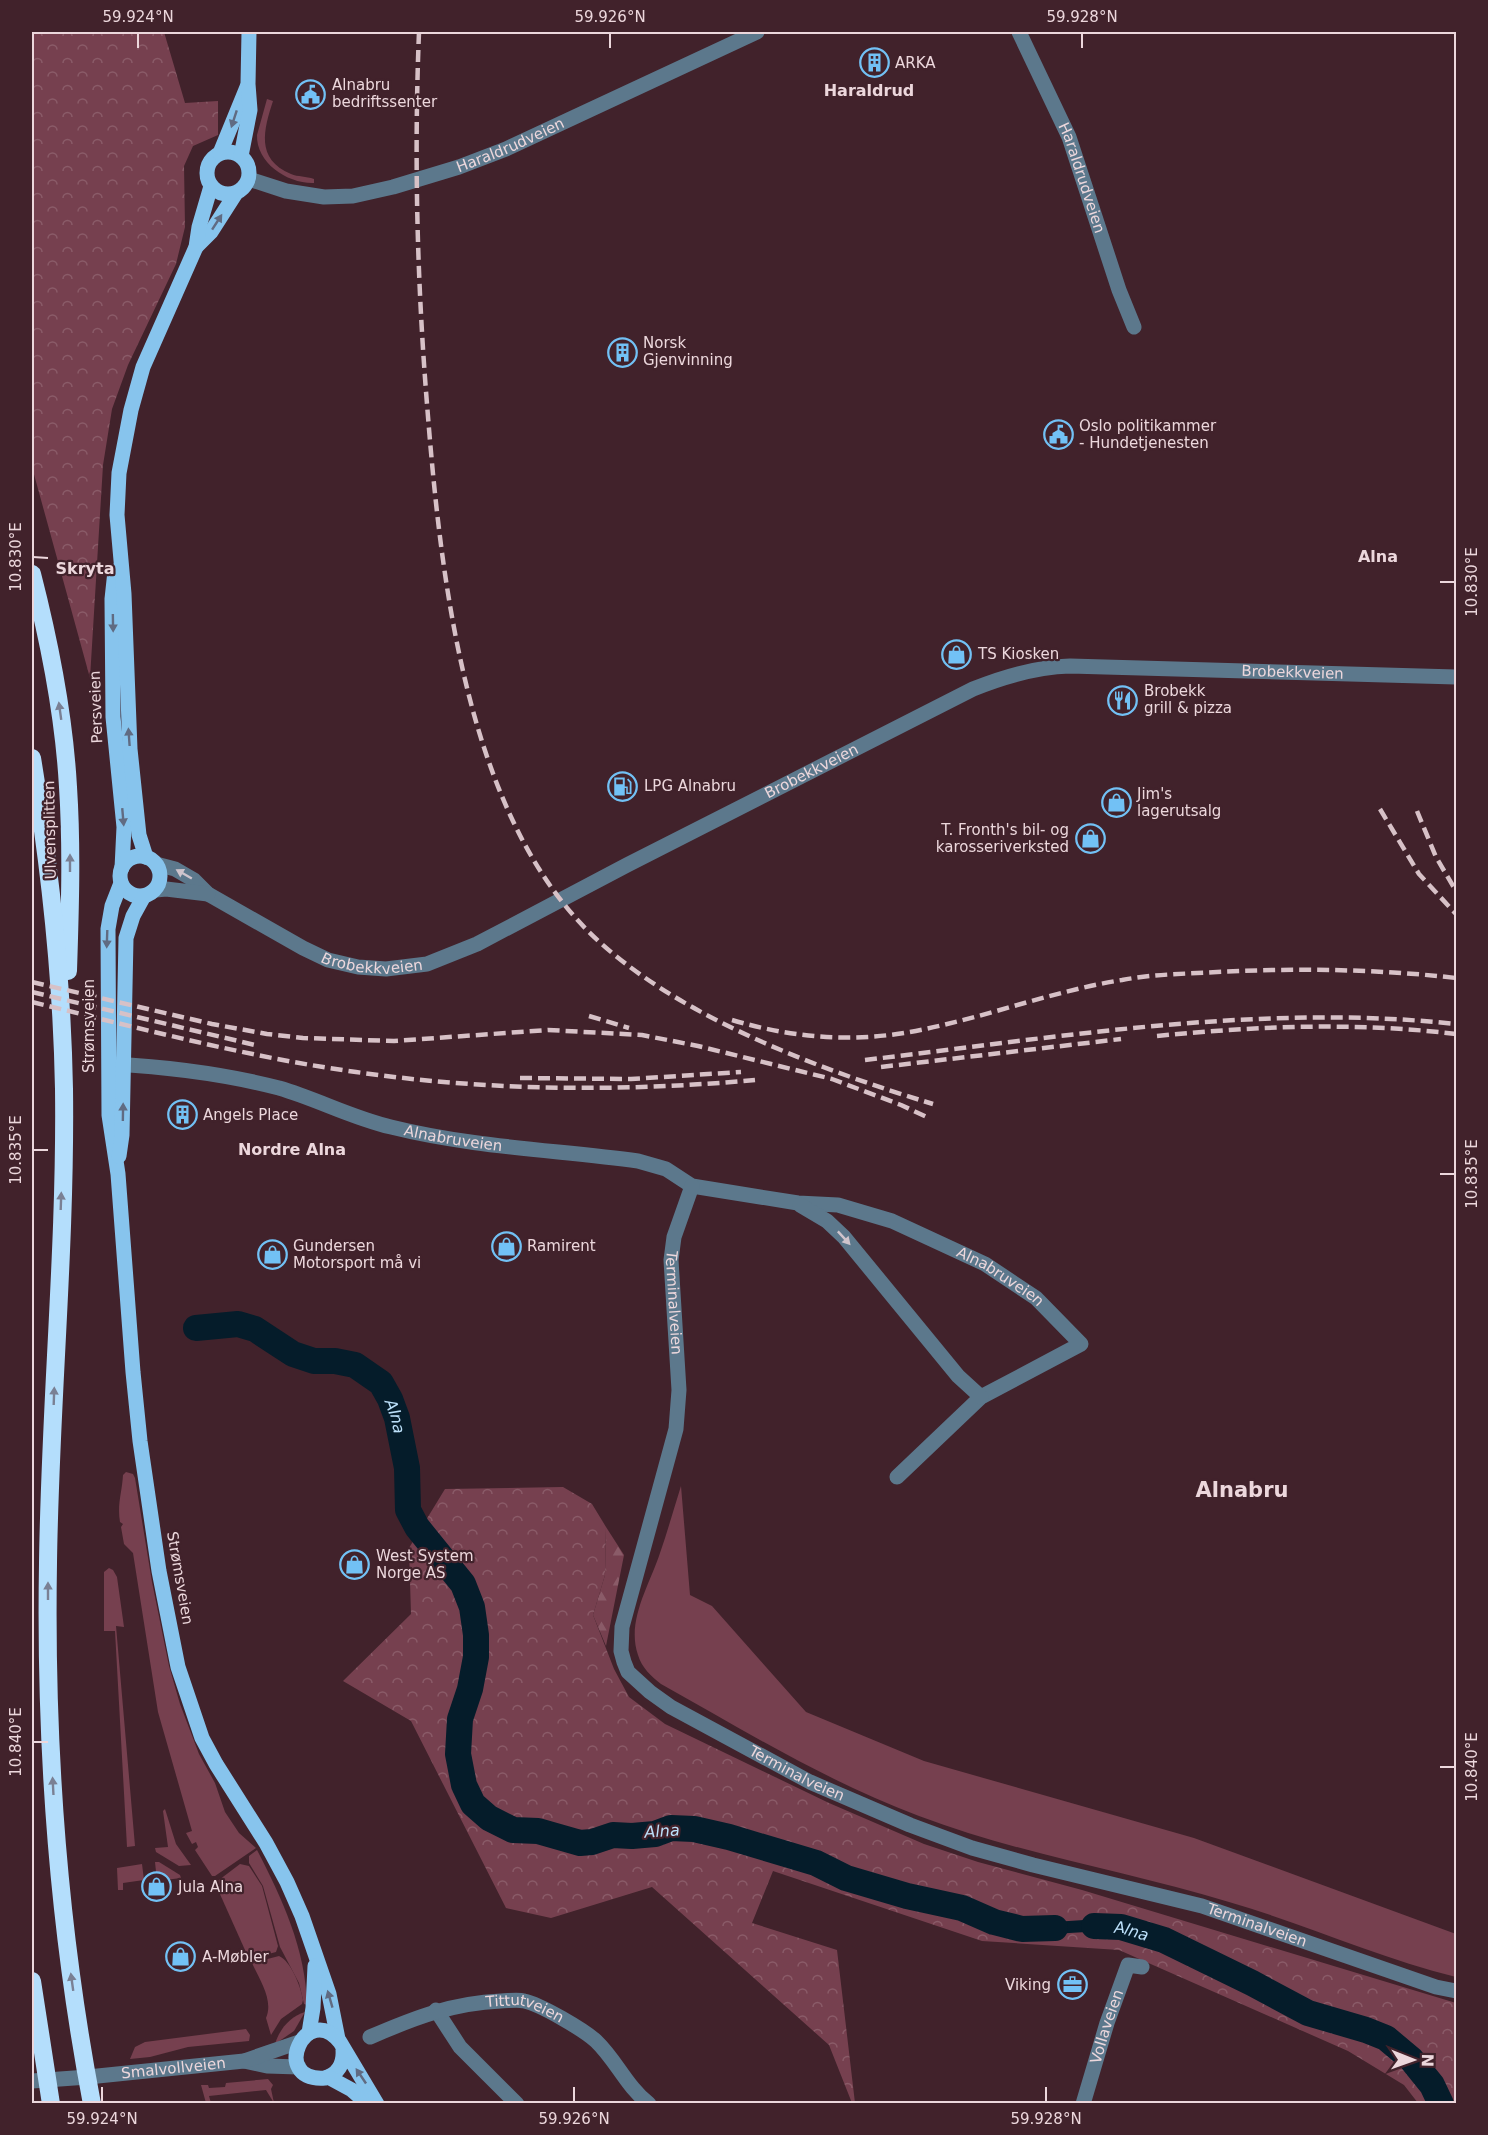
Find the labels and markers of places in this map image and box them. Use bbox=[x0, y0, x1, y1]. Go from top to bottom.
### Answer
building icon: ARKA bbox=[858, 47, 890, 79]
place label: ARKA bbox=[895, 54, 936, 72]
place label: Alnabru bedriftssenter bbox=[332, 76, 438, 111]
public building icon: Alnabru bedriftssenter bbox=[295, 78, 327, 110]
place label: Norsk Gjenvinning bbox=[643, 334, 733, 369]
building icon: Norsk Gjenvinning bbox=[606, 336, 638, 368]
place label: Oslo politikammer - Hundetjenesten bbox=[1079, 417, 1217, 452]
public building icon: Oslo politikammer - Hundetjenesten bbox=[1042, 419, 1074, 451]
shop icon: TS Kiosken bbox=[941, 638, 973, 670]
place label: TS Kiosken bbox=[977, 645, 1059, 663]
place label: Brobekk grill & pizza bbox=[1144, 682, 1232, 717]
restaurant icon: Brobekk grill & pizza bbox=[1107, 684, 1139, 716]
fuel station icon: LPG Alnabru bbox=[607, 770, 639, 802]
place label: LPG Alnabru bbox=[644, 777, 736, 795]
place label: Jim's lagerutsalg bbox=[1136, 785, 1221, 820]
shop icon: Jim's lagerutsalg bbox=[1100, 787, 1132, 819]
place label: T. Fronth's bil- og karosseriverksted bbox=[936, 821, 1069, 856]
shop icon: T. Fronth's bil- og karosseriverksted bbox=[1074, 823, 1106, 855]
building icon: Angels Place bbox=[166, 1099, 198, 1131]
place label: Angels Place bbox=[203, 1106, 298, 1124]
shop icon: Ramirent bbox=[490, 1230, 522, 1262]
place label: Gundersen Motorsport må vi bbox=[293, 1237, 421, 1272]
place label: Ramirent bbox=[527, 1237, 596, 1255]
shop icon: Gundersen Motorsport må vi bbox=[256, 1239, 288, 1271]
place label: West System Norge AS bbox=[376, 1547, 474, 1582]
shop icon: West System Norge AS bbox=[339, 1549, 371, 1581]
shop icon: Jula Alna bbox=[141, 1871, 173, 1903]
place label: Jula Alna bbox=[177, 1878, 243, 1896]
shop icon: A-Møbler bbox=[165, 1941, 197, 1973]
place label: A-Møbler bbox=[202, 1948, 269, 1966]
office icon: Viking bbox=[1056, 1969, 1088, 2001]
place label: Viking bbox=[1005, 1976, 1051, 1994]

